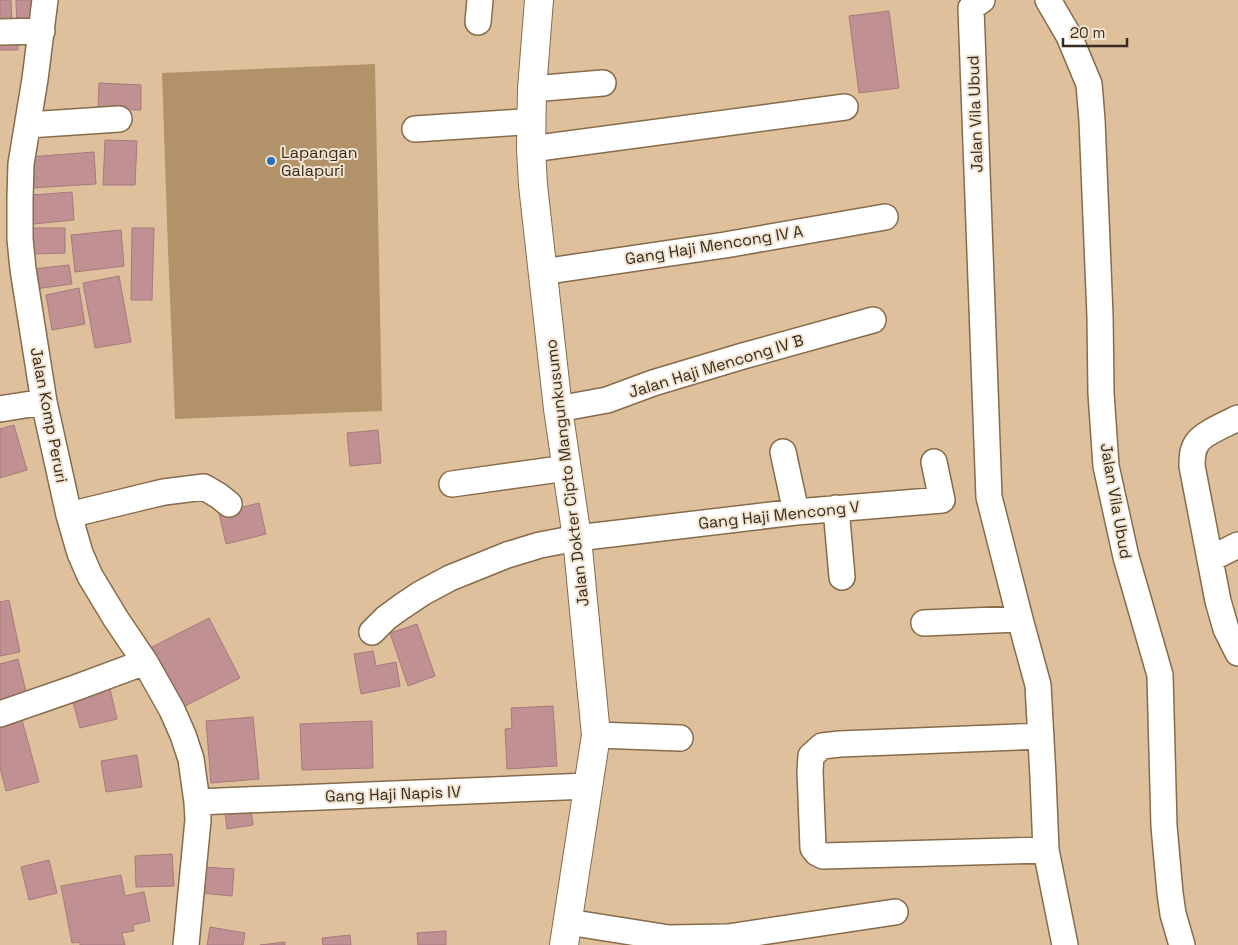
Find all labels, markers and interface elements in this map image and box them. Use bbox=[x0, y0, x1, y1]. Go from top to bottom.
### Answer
scale bar bbox=[1063, 15, 1127, 47]
text: 20 m bbox=[1070, 23, 1105, 42]
street label: Jalan Vila Ubud bbox=[962, 55, 988, 173]
place label: Lapangan Galapuri bbox=[281, 142, 358, 181]
marker: Lapangan Galapuri bbox=[265, 155, 277, 167]
street label: Gang Haji Mencong IV A bbox=[623, 221, 805, 269]
street label: Jalan Haji Mencong IV B bbox=[626, 329, 806, 403]
street label: Jalan Dokter Cipto Mangunkusumo bbox=[540, 338, 594, 608]
street label: Jalan Komp Peruri bbox=[26, 346, 72, 484]
street label: Jalan Vila Ubud bbox=[1095, 441, 1137, 561]
street label: Gang Haji Mencong V bbox=[697, 496, 861, 534]
street label: Gang Haji Napis IV bbox=[325, 781, 461, 807]

